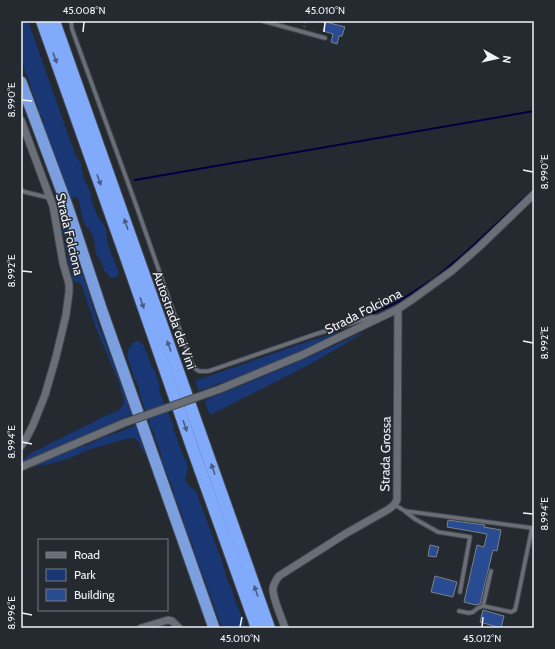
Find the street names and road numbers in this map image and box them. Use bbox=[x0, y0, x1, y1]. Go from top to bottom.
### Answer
street label: Strada Folciona bbox=[53, 191, 87, 278]
street label: Autostrada dei Vini bbox=[150, 269, 200, 371]
street label: Strada Folciona bbox=[322, 284, 405, 337]
street label: Strada Grossa bbox=[376, 416, 394, 492]

